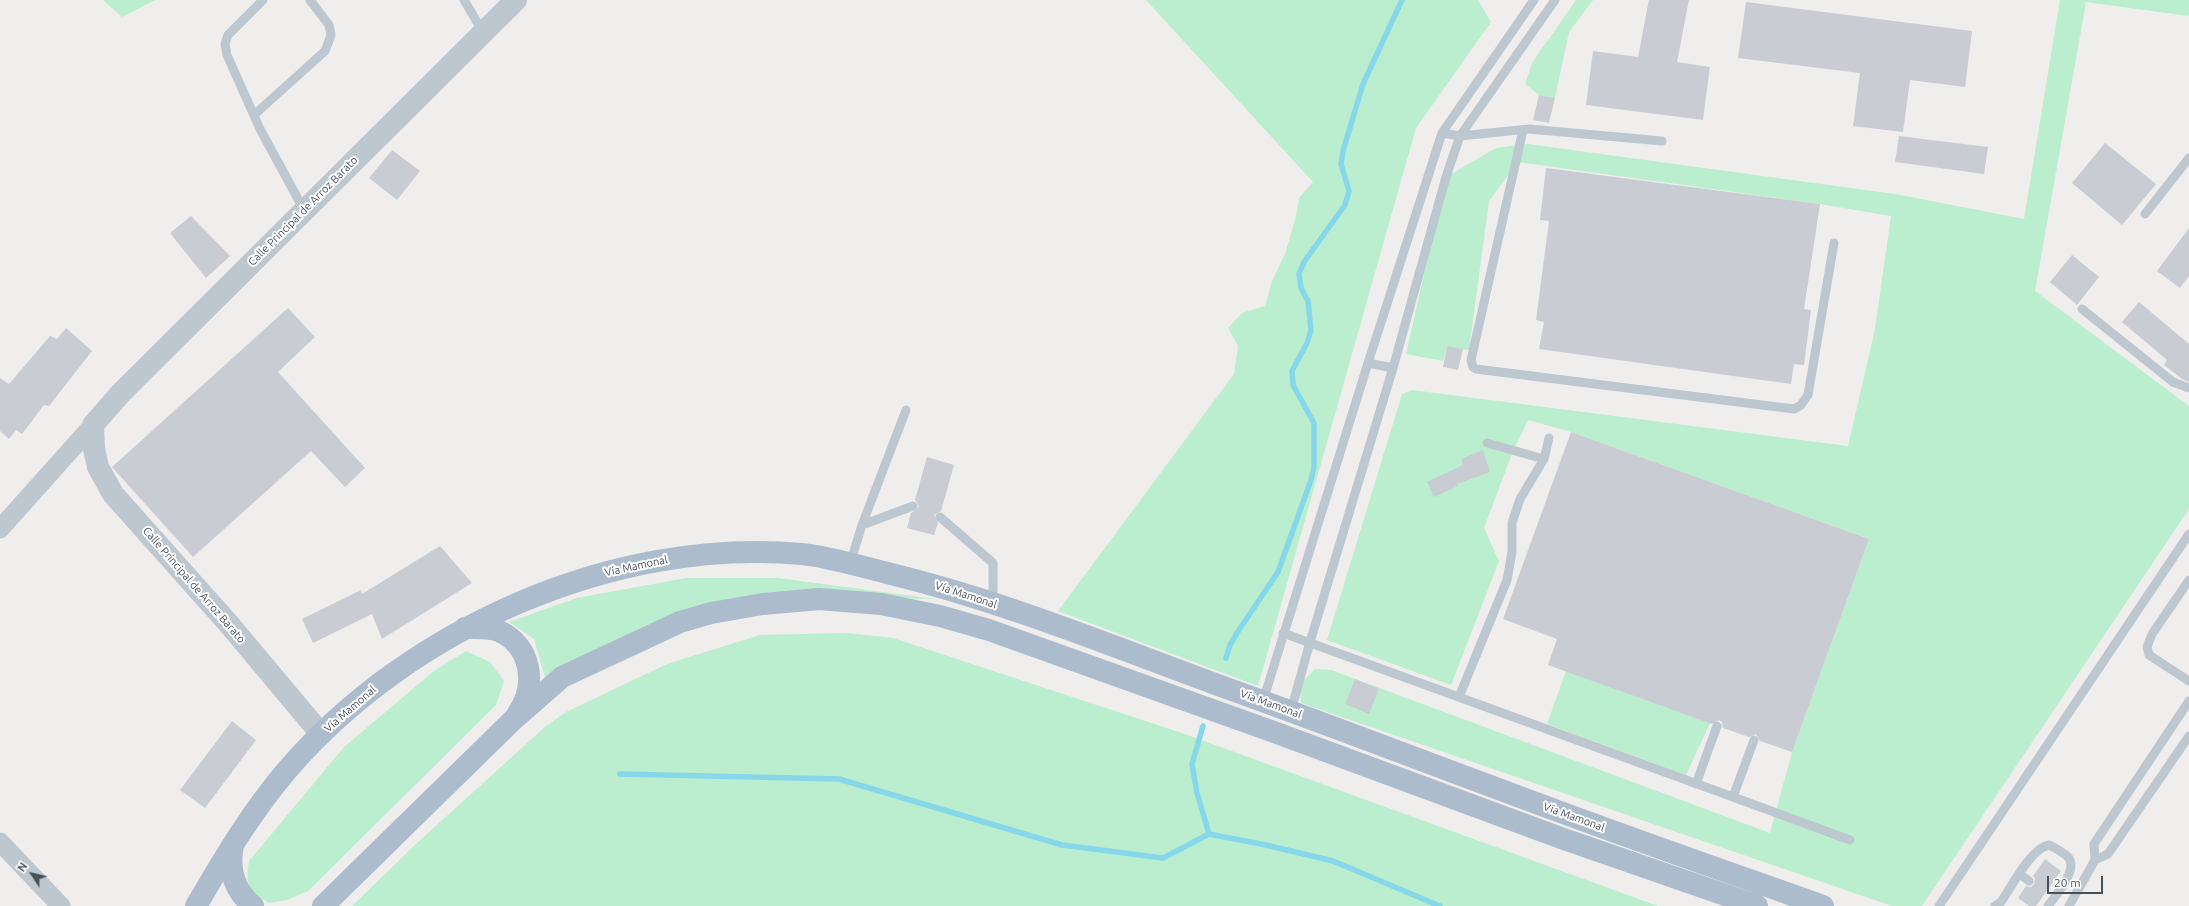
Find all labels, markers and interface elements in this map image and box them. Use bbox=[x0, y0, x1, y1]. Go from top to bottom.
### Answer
street label: Calle Principal de Arroz Barato bbox=[246, 154, 360, 268]
street label: Calle Principal de Arroz Barato bbox=[140, 524, 248, 646]
street label: Vía Mamonal bbox=[603, 553, 669, 579]
street label: Vía Mamonal bbox=[933, 579, 999, 611]
street label: Vía Mamonal bbox=[321, 683, 379, 735]
street label: Vía Mamonal bbox=[1239, 687, 1303, 721]
street label: Vía Mamonal bbox=[1542, 800, 1606, 834]
north arrow bbox=[12, 854, 52, 894]
text: N bbox=[15, 860, 29, 874]
scale bar bbox=[2049, 868, 2105, 894]
text: 20 m bbox=[2054, 876, 2081, 889]

